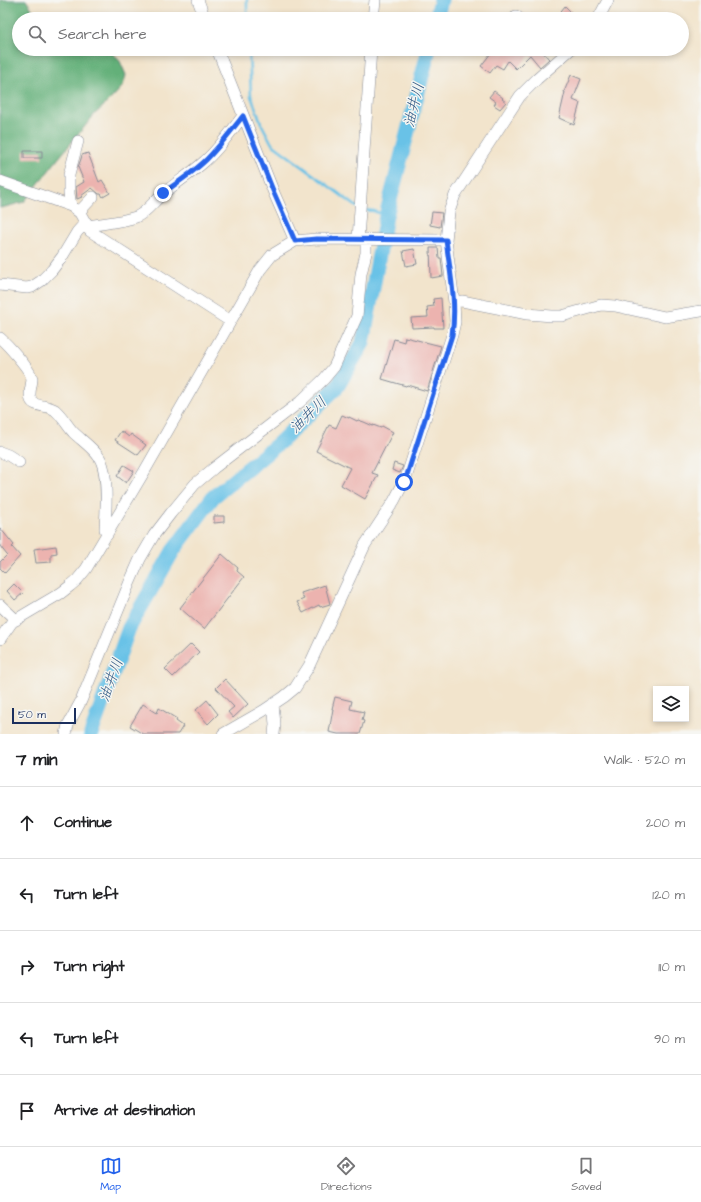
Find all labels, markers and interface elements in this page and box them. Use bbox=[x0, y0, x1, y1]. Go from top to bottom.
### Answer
search box bbox=[12, 12, 689, 56]
icon: search bbox=[26, 23, 48, 45]
text: Search here bbox=[58, 24, 147, 45]
water label: 油井川 bbox=[398, 81, 430, 129]
route end bbox=[154, 184, 172, 202]
water label: 油井川 bbox=[285, 392, 331, 438]
route start bbox=[395, 473, 413, 491]
water label: 油井川 bbox=[93, 655, 129, 705]
map controls bbox=[653, 686, 689, 722]
button: layers bbox=[653, 686, 689, 722]
scale bar bbox=[12, 706, 76, 725]
text: 50 m bbox=[18, 707, 46, 722]
text: 7 min bbox=[16, 748, 58, 772]
text: Walk · 520 m bbox=[604, 751, 685, 769]
icon: ahead bbox=[16, 812, 38, 834]
text: Continue bbox=[54, 812, 112, 833]
text: 200 m bbox=[646, 814, 685, 832]
icon: left bbox=[16, 884, 38, 906]
text: Turn left bbox=[54, 884, 118, 905]
text: 120 m bbox=[652, 886, 685, 904]
icon: right bbox=[16, 956, 38, 978]
text: Turn right bbox=[54, 956, 125, 977]
text: 110 m bbox=[658, 958, 685, 976]
icon: left bbox=[16, 1028, 38, 1050]
text: Turn left bbox=[54, 1028, 118, 1049]
text: 90 m bbox=[654, 1030, 685, 1048]
icon: arrive bbox=[16, 1100, 38, 1122]
text: Arrive at destination bbox=[54, 1100, 195, 1121]
tab: Map bbox=[100, 1155, 122, 1194]
tab: Directions bbox=[321, 1155, 372, 1194]
tab: Saved bbox=[571, 1155, 601, 1194]

